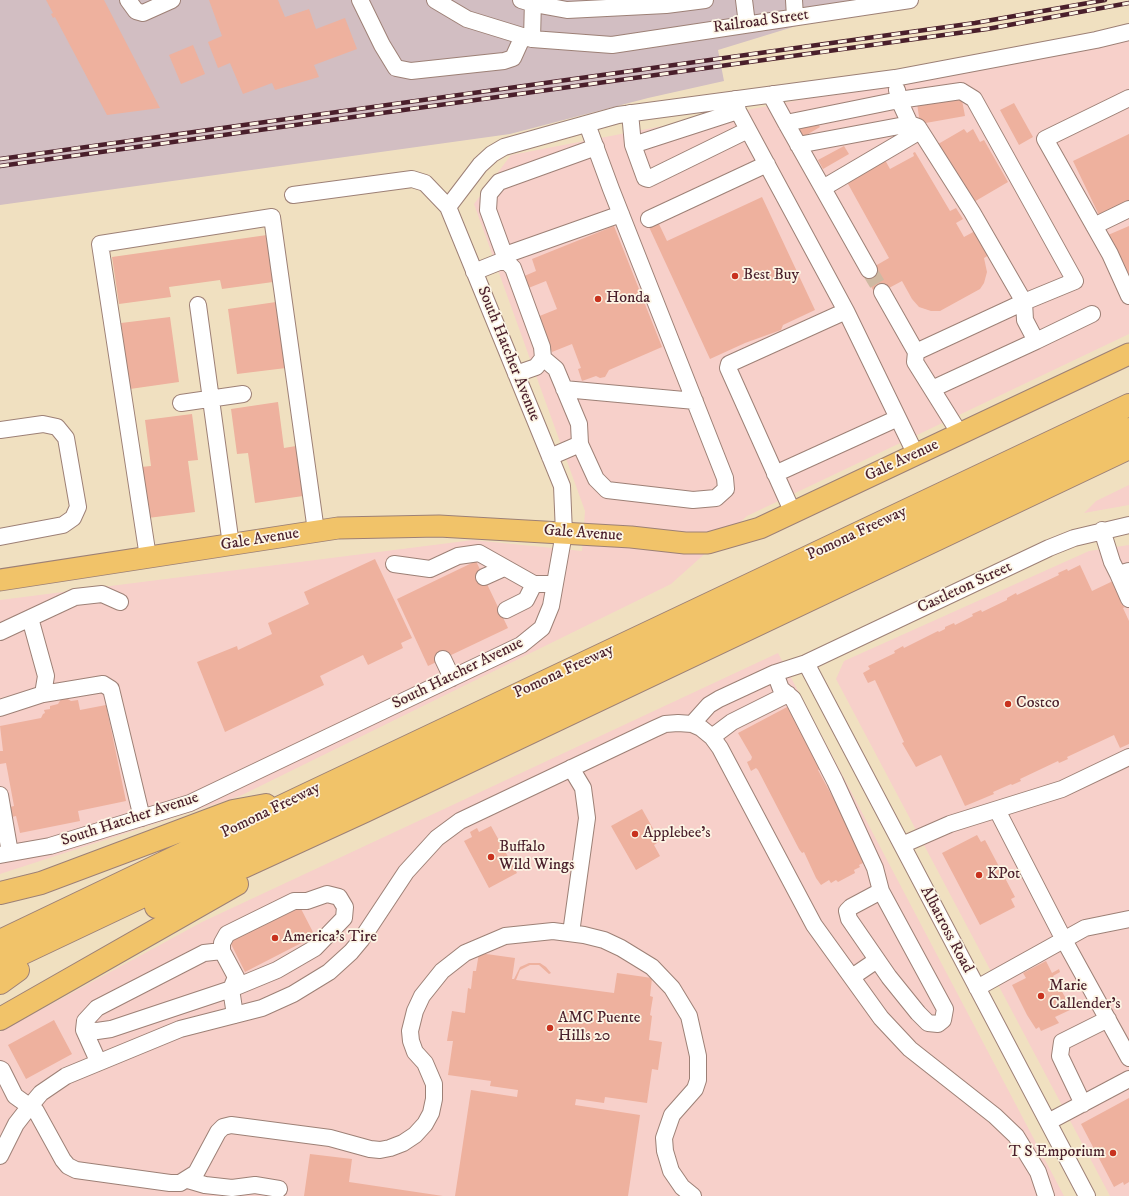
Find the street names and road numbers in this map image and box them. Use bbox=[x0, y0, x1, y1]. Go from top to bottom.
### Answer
street label: Railroad Street bbox=[712, 6, 810, 38]
street label: South Hatcher Avenue bbox=[472, 284, 544, 424]
street label: Gale Avenue bbox=[862, 436, 942, 486]
street label: Pomona Freeway bbox=[804, 503, 910, 565]
street label: Gale Avenue bbox=[543, 522, 623, 546]
street label: Gale Avenue bbox=[220, 524, 300, 556]
street label: Castleton Street bbox=[915, 558, 1015, 618]
street label: South Hatcher Avenue bbox=[389, 634, 527, 714]
street label: Pomona Freeway bbox=[511, 641, 617, 703]
street label: Pomona Freeway bbox=[218, 779, 324, 843]
street label: South Hatcher Avenue bbox=[59, 789, 201, 851]
street label: Albatross Road bbox=[915, 883, 977, 977]

